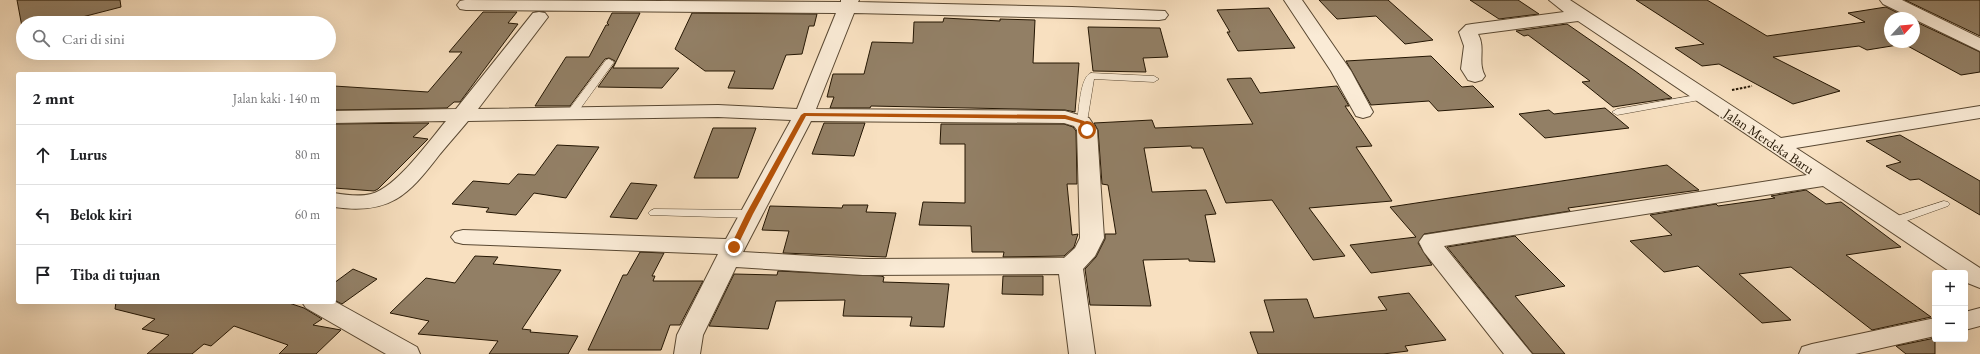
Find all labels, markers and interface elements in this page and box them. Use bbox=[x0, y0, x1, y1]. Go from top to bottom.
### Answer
north arrow bbox=[1884, 12, 1920, 48]
search box bbox=[16, 16, 336, 60]
icon: search bbox=[30, 27, 52, 49]
text: Cari di sini bbox=[62, 29, 125, 48]
text: 2 mnt bbox=[32, 87, 74, 109]
text: Jalan kaki · 140 m bbox=[233, 90, 320, 107]
street label: Jalan Merdeka Baru bbox=[1719, 104, 1818, 178]
route start bbox=[1078, 121, 1096, 139]
icon: ahead bbox=[32, 144, 54, 166]
text: Lurus bbox=[70, 145, 107, 164]
text: 80 m bbox=[295, 146, 320, 163]
icon: left bbox=[32, 204, 54, 226]
text: Belok kiri bbox=[70, 205, 132, 224]
text: 60 m bbox=[295, 206, 320, 223]
route end bbox=[725, 238, 743, 256]
icon: arrive bbox=[32, 264, 54, 286]
text: Tiba di tujuan bbox=[70, 265, 160, 284]
map controls bbox=[1932, 270, 1968, 342]
button: + bbox=[1932, 270, 1968, 306]
button: − bbox=[1932, 306, 1968, 342]

